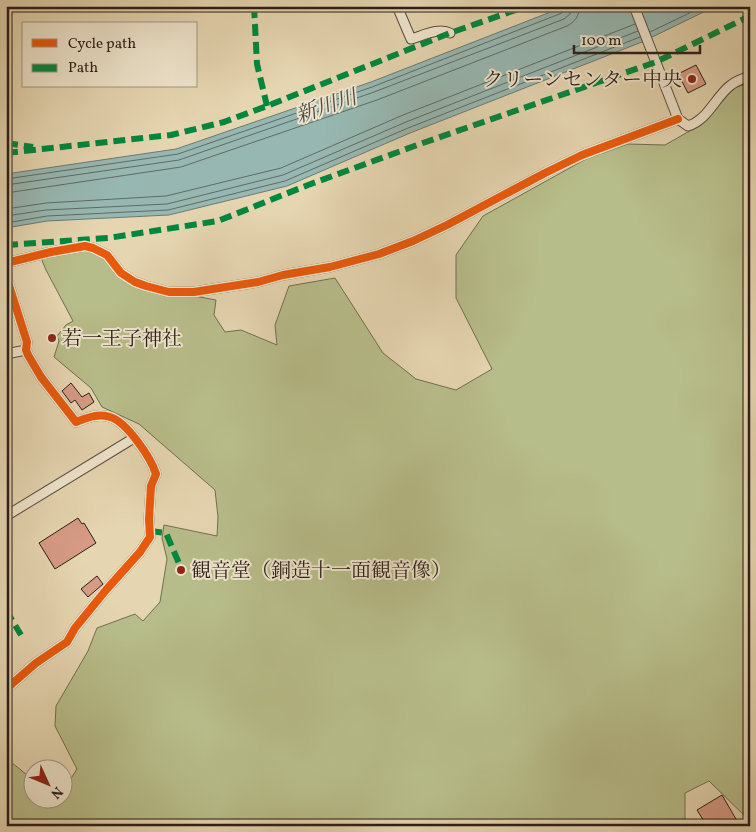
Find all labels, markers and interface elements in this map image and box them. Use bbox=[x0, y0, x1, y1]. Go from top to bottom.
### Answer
legend bbox=[22, 22, 198, 88]
scale bar bbox=[574, 22, 700, 54]
text: 100 m bbox=[581, 31, 621, 52]
text: Cycle path bbox=[68, 34, 136, 55]
text: Path bbox=[68, 58, 98, 79]
place label: クリーンセンター中央 bbox=[483, 67, 682, 95]
marker: クリーンセンター中央 bbox=[686, 73, 698, 85]
water label: 新川川 bbox=[292, 83, 363, 131]
place label: 若一王子神社 bbox=[62, 326, 182, 354]
marker: 若一王子神社 bbox=[46, 332, 58, 344]
place label: 観音堂（銅造十一面観音像） bbox=[191, 558, 451, 586]
marker: 観音堂（銅造十一面観音像） bbox=[175, 564, 187, 576]
north arrow bbox=[22, 760, 72, 810]
text: N bbox=[46, 782, 67, 802]

